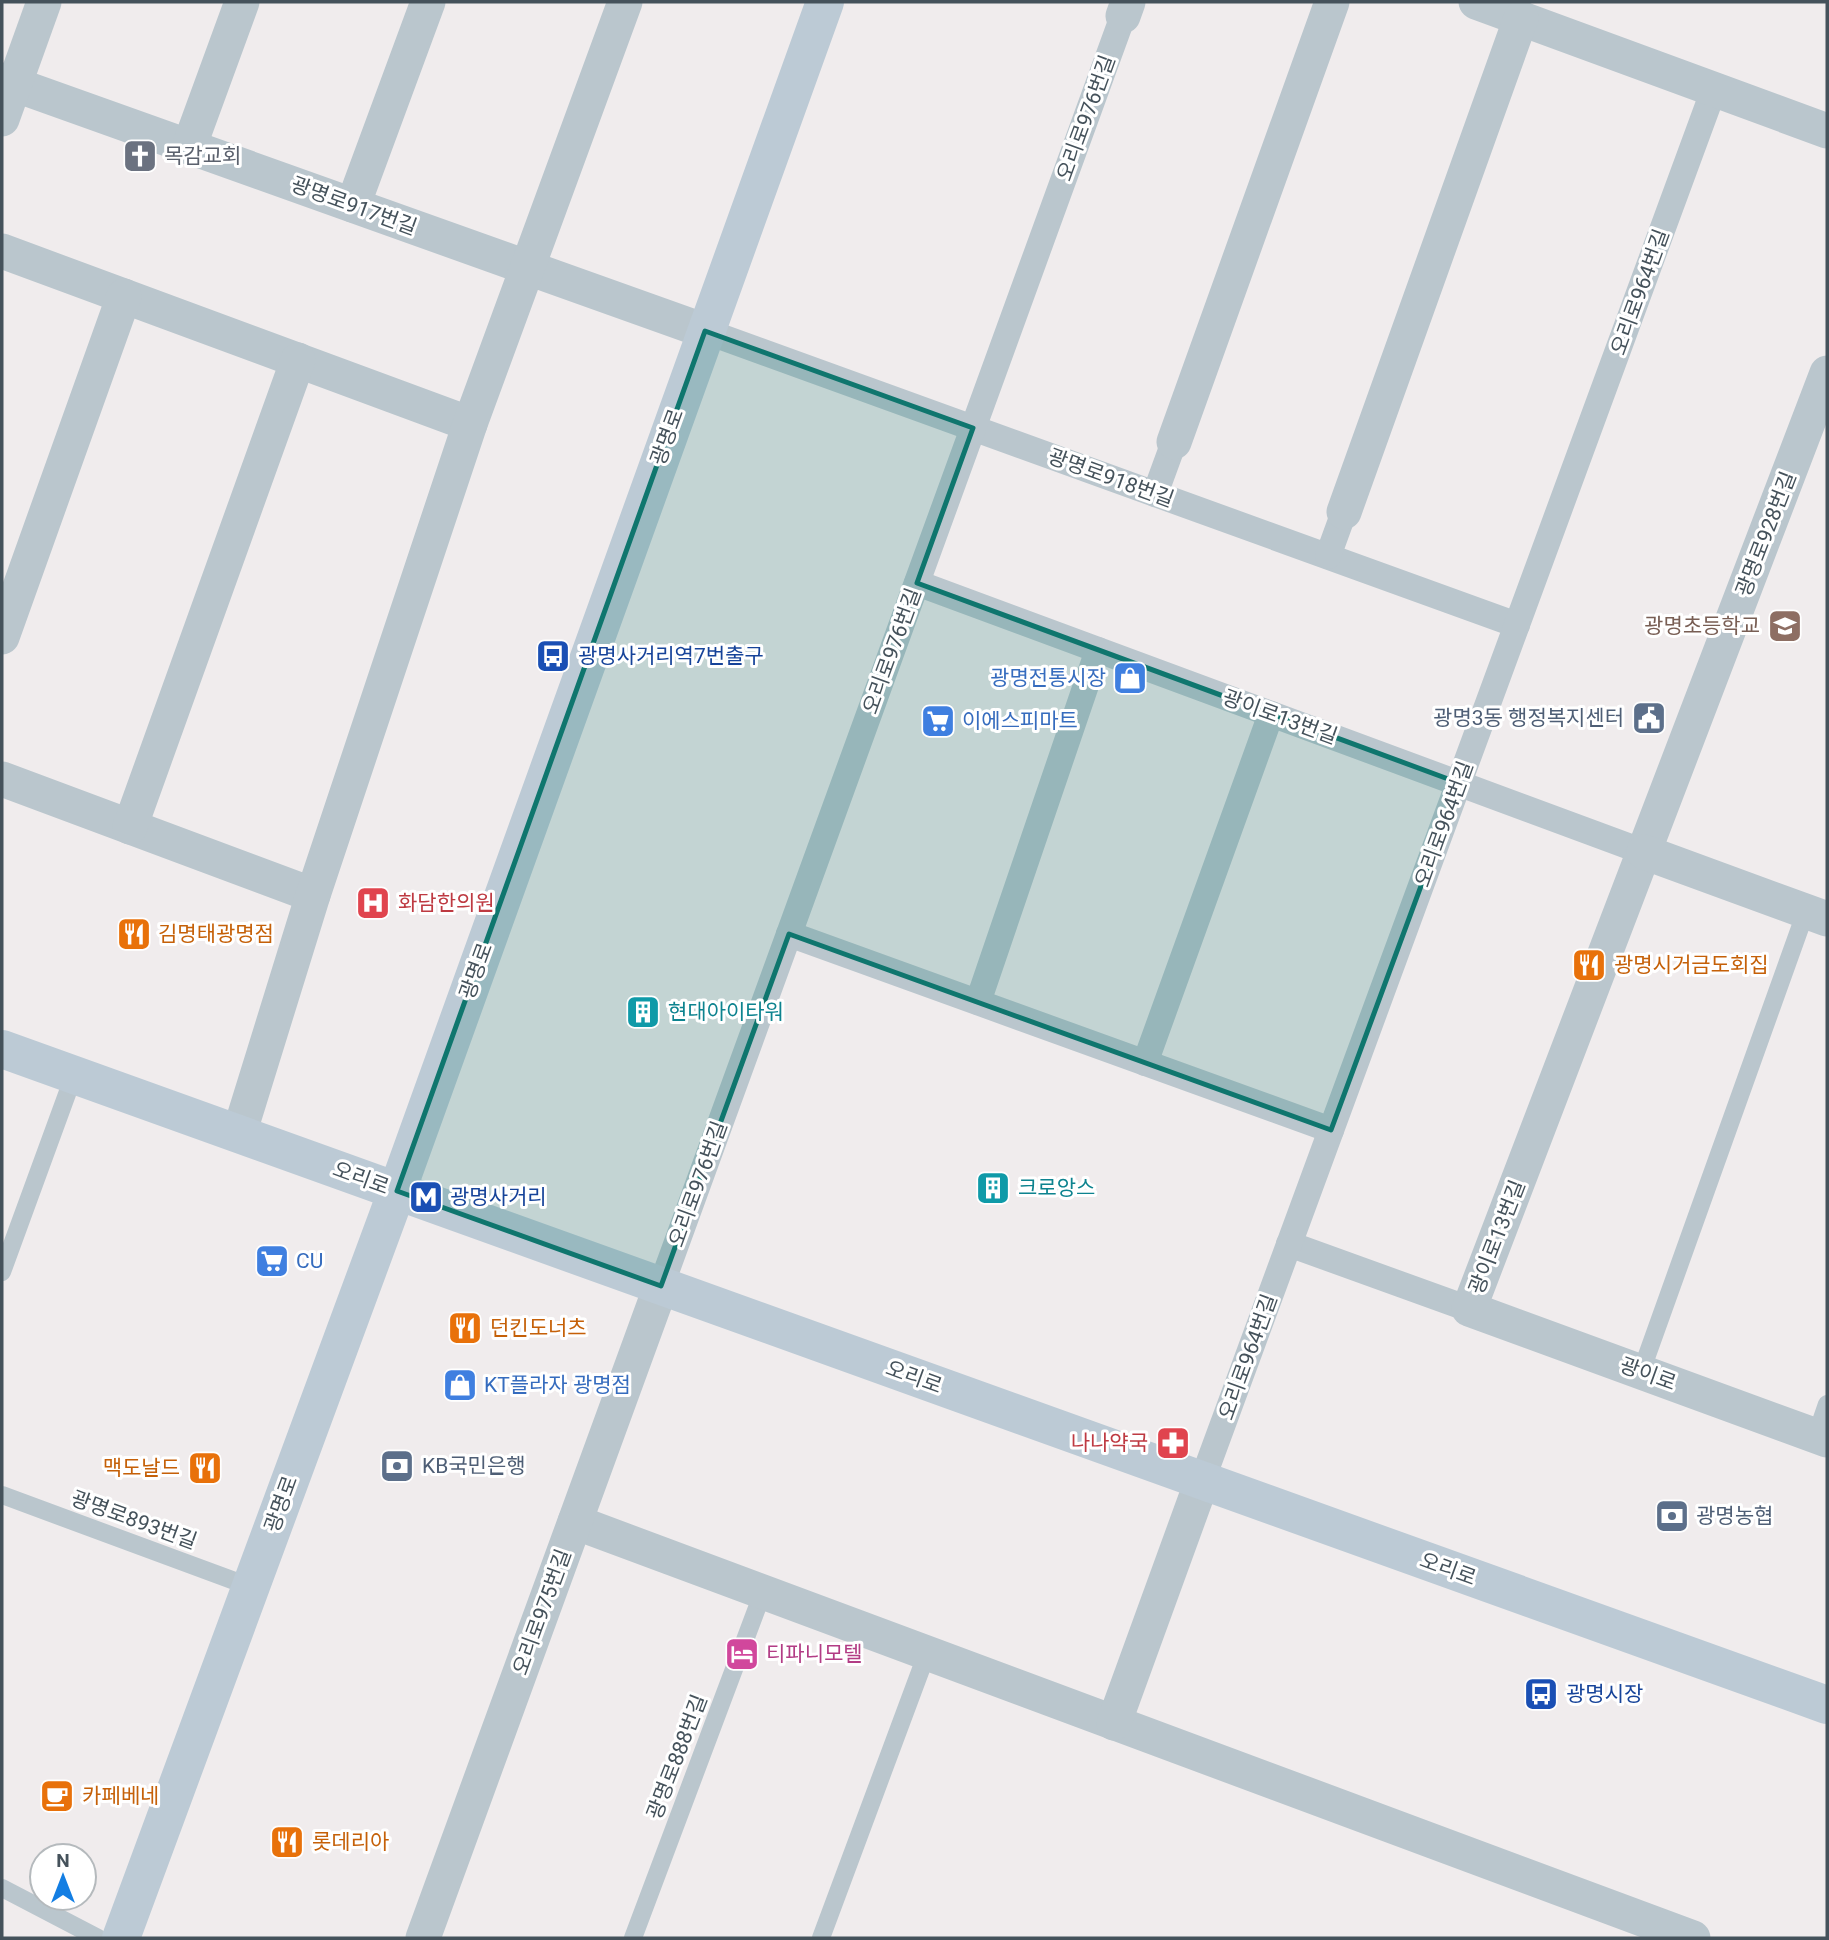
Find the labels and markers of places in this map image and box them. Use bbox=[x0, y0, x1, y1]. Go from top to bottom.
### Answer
church icon: 목감교회 bbox=[121, 137, 159, 175]
place label: 목감교회 bbox=[164, 144, 241, 168]
school or university icon: 광명초등학교 bbox=[1766, 607, 1804, 645]
place label: 광명초등학교 bbox=[1644, 614, 1760, 638]
bus stop icon: 광명사거리역7번출구 bbox=[534, 637, 572, 675]
place label: 광명사거리역7번출구 bbox=[578, 644, 764, 668]
shop icon: 광명전통시장 bbox=[1111, 659, 1149, 697]
place label: 광명전통시장 bbox=[990, 666, 1106, 690]
public building icon: 광명3동 행정복지센터 bbox=[1630, 699, 1668, 737]
supermarket icon: 이에스피마트 bbox=[919, 702, 957, 740]
place label: 광명3동 행정복지센터 bbox=[1433, 706, 1624, 730]
place label: 이에스피마트 bbox=[962, 709, 1078, 733]
hospital icon: 화담한의원 bbox=[354, 884, 392, 922]
place label: 화담한의원 bbox=[398, 891, 495, 915]
restaurant icon: 김명태광명점 bbox=[115, 915, 153, 953]
place label: 김명태광명점 bbox=[158, 922, 274, 946]
restaurant icon: 광명시거금도회집 bbox=[1570, 946, 1608, 984]
place label: 광명시거금도회집 bbox=[1614, 953, 1769, 977]
building icon: 현대아이타워 bbox=[624, 993, 662, 1031]
place label: 현대아이타워 bbox=[668, 1000, 784, 1024]
building icon: 크로앙스 bbox=[974, 1169, 1012, 1207]
place label: 크로앙스 bbox=[1018, 1176, 1095, 1200]
metro station icon: 광명사거리 bbox=[407, 1178, 445, 1216]
place label: 광명사거리 bbox=[450, 1185, 547, 1209]
supermarket icon: CU bbox=[253, 1242, 291, 1280]
place label: CU bbox=[296, 1249, 323, 1273]
restaurant icon: 던킨도너츠 bbox=[446, 1309, 484, 1347]
place label: 던킨도너츠 bbox=[490, 1316, 587, 1340]
shop icon: KT플라자 광명점 bbox=[441, 1366, 479, 1404]
place label: KT플라자 광명점 bbox=[484, 1373, 631, 1397]
pharmacy icon: 나나약국 bbox=[1154, 1424, 1192, 1462]
place label: 나나약국 bbox=[1071, 1431, 1148, 1455]
bank icon: KB국민은행 bbox=[378, 1447, 416, 1485]
restaurant icon: 맥도날드 bbox=[186, 1449, 224, 1487]
place label: KB국민은행 bbox=[422, 1454, 526, 1478]
place label: 맥도날드 bbox=[103, 1456, 180, 1480]
bank icon: 광명농협 bbox=[1653, 1497, 1691, 1535]
place label: 광명농협 bbox=[1696, 1504, 1773, 1528]
hotel icon: 티파니모텔 bbox=[723, 1635, 761, 1673]
place label: 티파니모텔 bbox=[766, 1642, 863, 1666]
bus stop icon: 광명시장 bbox=[1522, 1675, 1560, 1713]
place label: 광명시장 bbox=[1566, 1682, 1643, 1706]
cafe icon: 카페베네 bbox=[38, 1777, 76, 1815]
place label: 카페베네 bbox=[82, 1784, 159, 1808]
restaurant icon: 롯데리아 bbox=[268, 1823, 306, 1861]
place label: 롯데리아 bbox=[312, 1830, 389, 1854]

